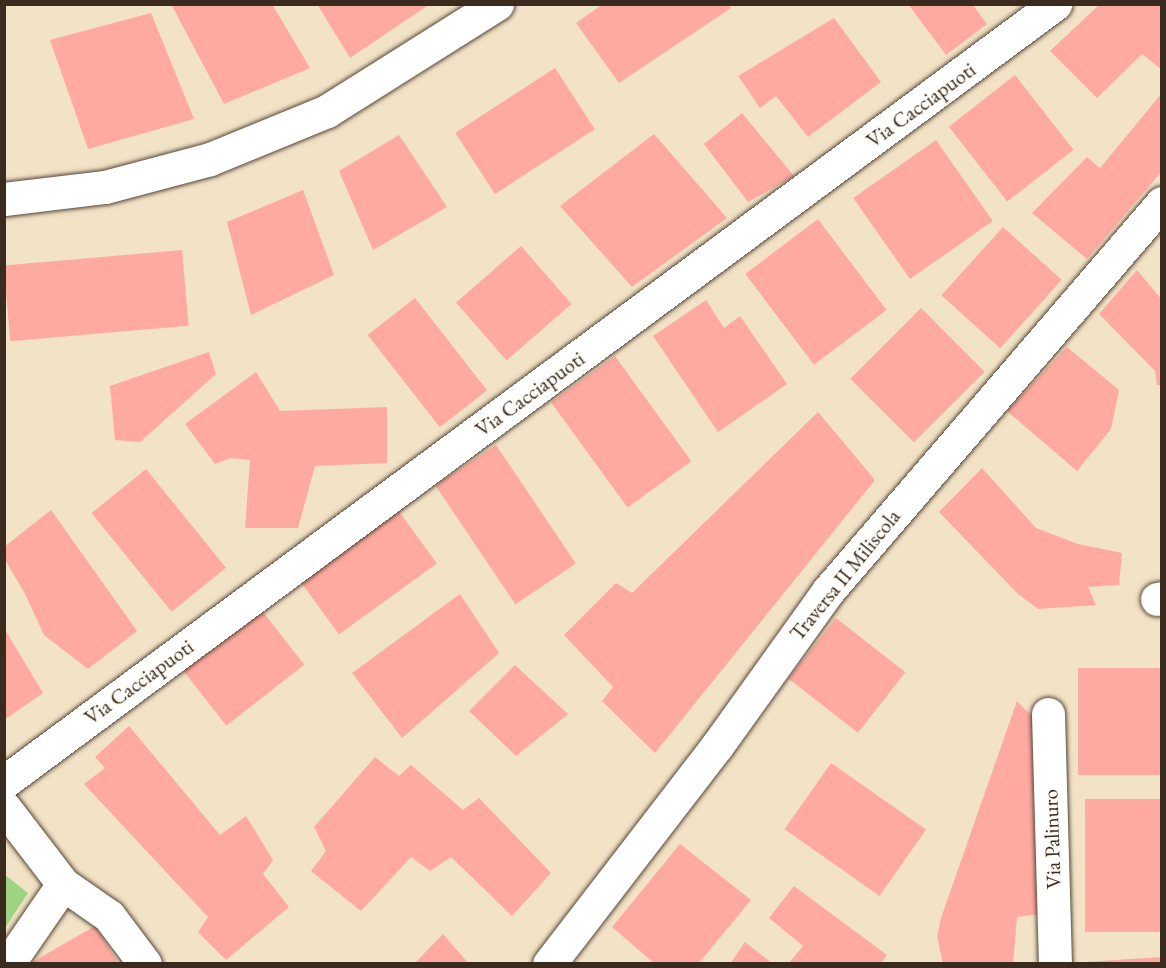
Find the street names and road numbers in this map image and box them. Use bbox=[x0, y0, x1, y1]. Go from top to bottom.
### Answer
street label: Via Cacciapuoti bbox=[861, 57, 981, 153]
street label: Via Cacciapuoti bbox=[470, 346, 590, 442]
street label: Traversa II Miliscola bbox=[784, 504, 906, 646]
street label: Via Cacciapuoti bbox=[79, 634, 199, 730]
street label: Via Palinuro bbox=[1038, 789, 1066, 889]

